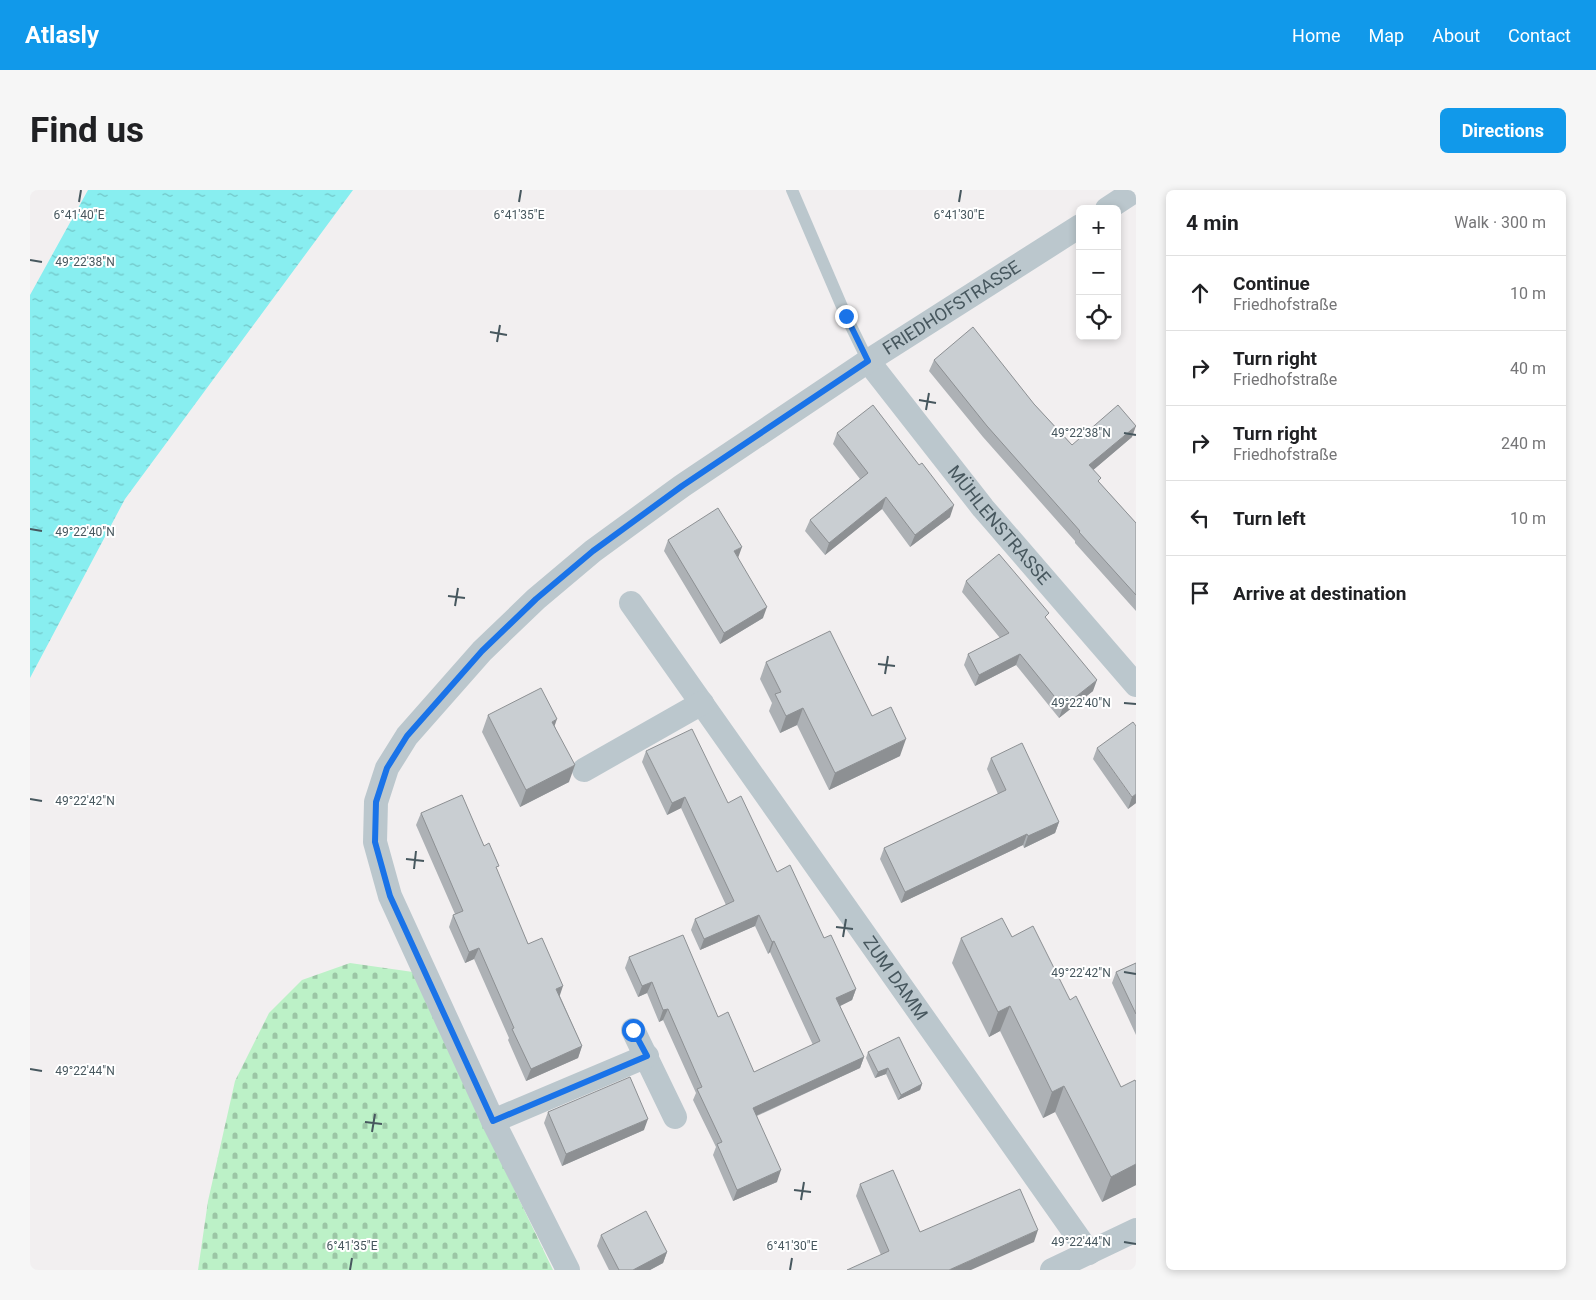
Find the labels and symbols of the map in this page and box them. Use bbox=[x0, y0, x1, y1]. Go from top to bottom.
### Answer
text: 6°41'40"E bbox=[54, 208, 105, 222]
text: 6°41'35"E bbox=[494, 208, 545, 222]
text: 6°41'30"E bbox=[934, 208, 985, 222]
text: 49°22'38"N bbox=[55, 255, 115, 269]
street label: FRIEDHOFSTRASSE bbox=[879, 256, 1024, 359]
route end bbox=[835, 305, 858, 328]
text: 49°22'38"N bbox=[1051, 426, 1111, 440]
street label: MÜHLENSTRASSE bbox=[944, 461, 1055, 589]
text: 49°22'40"N bbox=[55, 525, 115, 539]
text: 49°22'40"N bbox=[1051, 696, 1111, 710]
text: 49°22'42"N bbox=[55, 794, 115, 808]
street label: ZUM DAMM bbox=[859, 932, 932, 1024]
text: 49°22'42"N bbox=[1051, 966, 1111, 980]
route start bbox=[622, 1019, 645, 1042]
text: 49°22'44"N bbox=[55, 1064, 115, 1078]
text: 49°22'44"N bbox=[1051, 1235, 1111, 1249]
text: 6°41'35"E bbox=[327, 1239, 378, 1253]
text: 6°41'30"E bbox=[767, 1239, 818, 1253]

